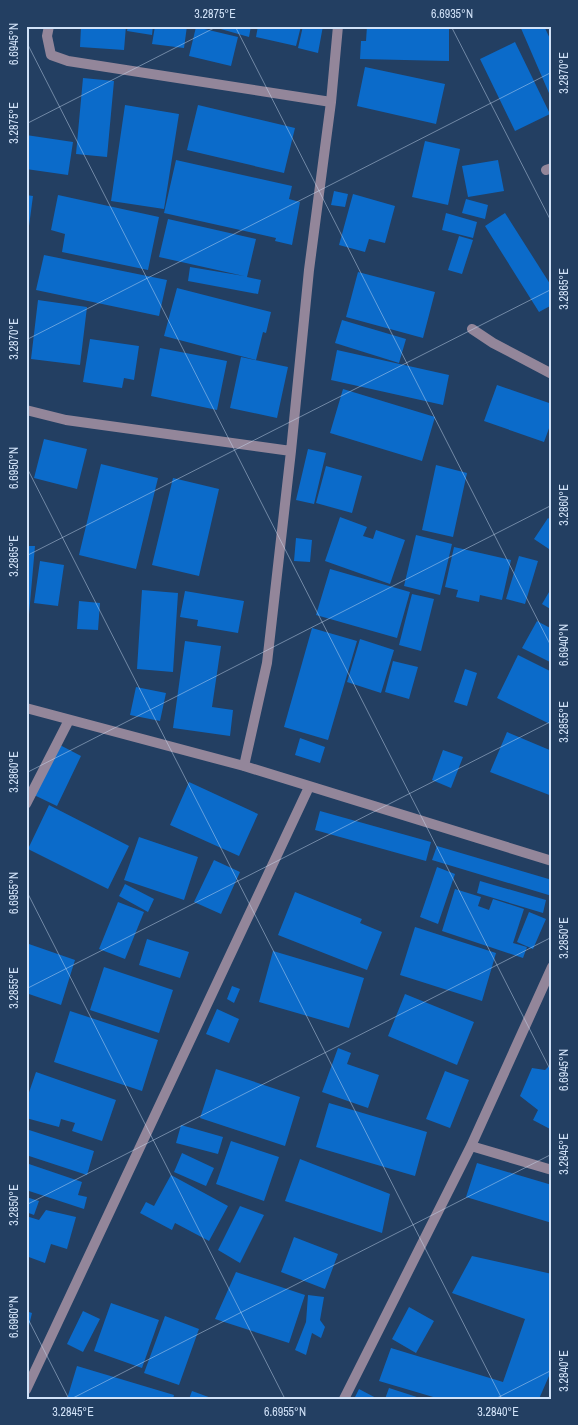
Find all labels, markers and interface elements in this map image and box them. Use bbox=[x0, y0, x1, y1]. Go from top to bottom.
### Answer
text: 3.2875°E bbox=[194, 6, 236, 22]
text: 6.6935°N bbox=[431, 6, 473, 22]
text: 6.6945°N bbox=[6, 23, 22, 65]
text: 3.2870°E bbox=[556, 52, 572, 94]
text: 3.2875°E bbox=[6, 102, 22, 144]
text: 3.2865°E bbox=[556, 268, 572, 310]
text: 3.2870°E bbox=[6, 318, 22, 360]
text: 6.6950°N bbox=[6, 447, 22, 489]
text: 3.2860°E bbox=[556, 484, 572, 526]
text: 3.2865°E bbox=[6, 535, 22, 577]
text: 6.6940°N bbox=[556, 624, 572, 666]
text: 3.2855°E bbox=[556, 701, 572, 743]
text: 3.2860°E bbox=[6, 751, 22, 793]
text: 6.6955°N bbox=[6, 872, 22, 914]
text: 3.2850°E bbox=[556, 917, 572, 959]
text: 3.2855°E bbox=[6, 967, 22, 1009]
text: 6.6945°N bbox=[556, 1049, 572, 1091]
text: 3.2845°E bbox=[556, 1133, 572, 1175]
text: 3.2850°E bbox=[6, 1184, 22, 1226]
text: 6.6960°N bbox=[6, 1296, 22, 1338]
text: 3.2840°E bbox=[556, 1350, 572, 1392]
text: 3.2845°E bbox=[52, 1404, 94, 1420]
text: 6.6955°N bbox=[264, 1404, 306, 1420]
text: 3.2840°E bbox=[477, 1404, 519, 1420]

